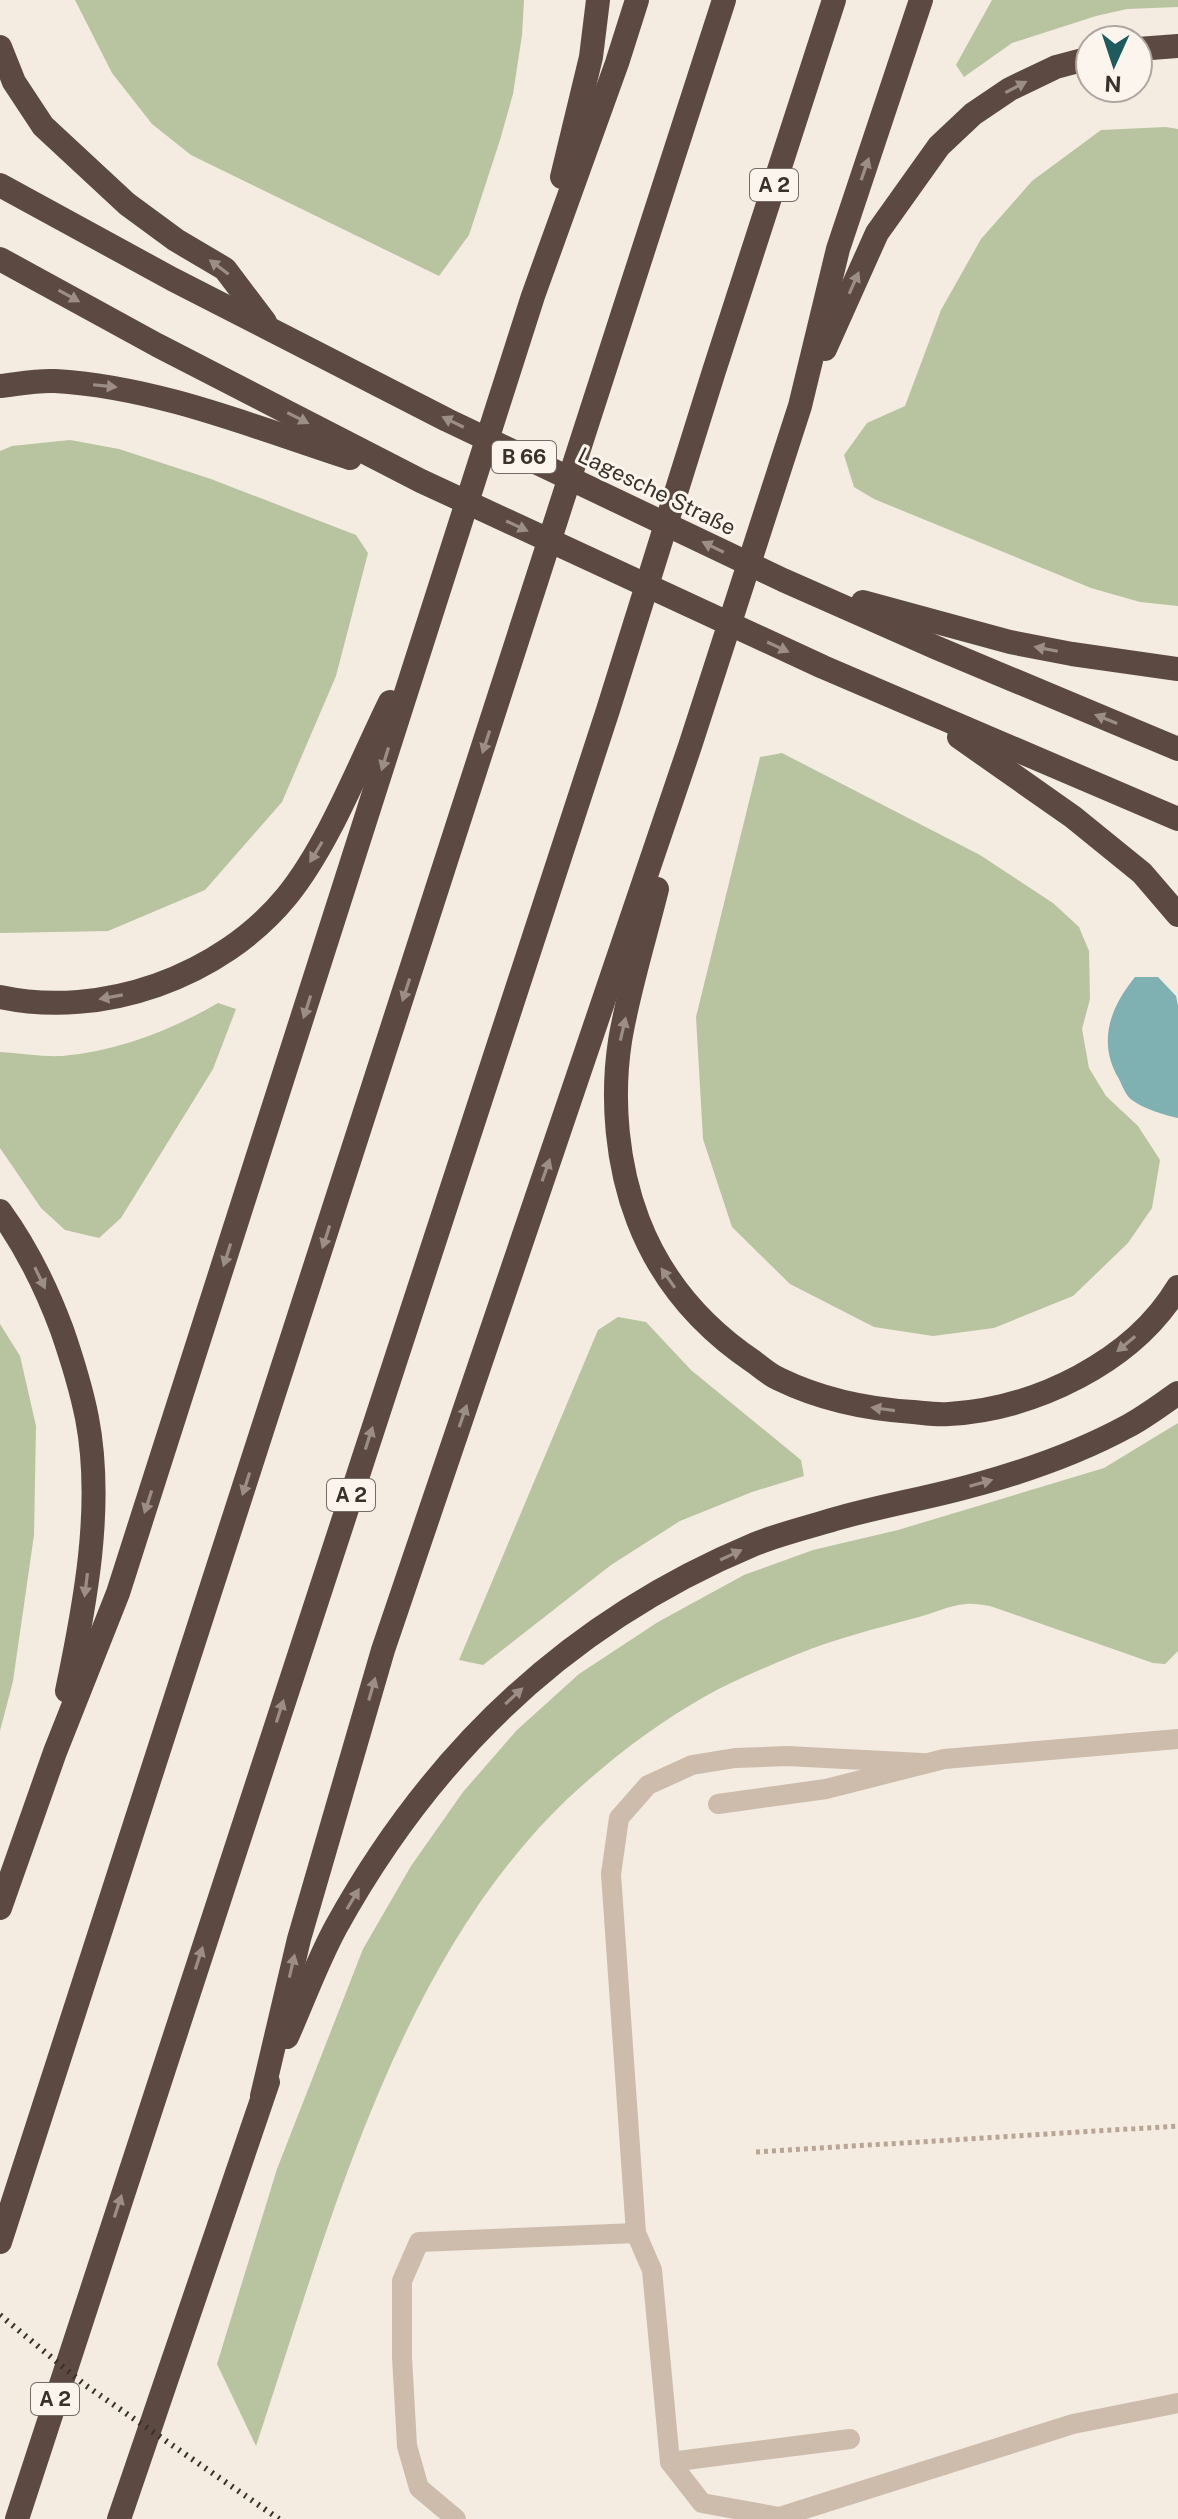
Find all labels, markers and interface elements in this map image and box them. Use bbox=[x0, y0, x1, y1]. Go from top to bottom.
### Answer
north arrow bbox=[1074, 24, 1154, 104]
text: N bbox=[1104, 71, 1122, 97]
one-way arrow bbox=[1005, 80, 1028, 94]
one-way arrow bbox=[859, 156, 871, 180]
road number: A 2 bbox=[750, 169, 798, 201]
one-way arrow bbox=[208, 259, 230, 275]
one-way arrow bbox=[848, 272, 861, 295]
one-way arrow bbox=[57, 290, 80, 303]
one-way arrow bbox=[93, 379, 118, 392]
one-way arrow bbox=[287, 411, 310, 425]
one-way arrow bbox=[442, 416, 465, 429]
road number: B 66 bbox=[492, 441, 556, 473]
street label: Lagesche Straße bbox=[574, 442, 740, 540]
one-way arrow bbox=[505, 519, 529, 533]
one-way arrow bbox=[701, 540, 725, 554]
one-way arrow bbox=[766, 640, 790, 653]
one-way arrow bbox=[1033, 642, 1058, 655]
one-way arrow bbox=[1094, 712, 1118, 725]
one-way arrow bbox=[479, 731, 492, 755]
one-way arrow bbox=[378, 747, 391, 771]
one-way arrow bbox=[309, 841, 323, 863]
one-way arrow bbox=[399, 978, 412, 1002]
one-way arrow bbox=[98, 991, 123, 1003]
one-way arrow bbox=[300, 995, 312, 1019]
one-way arrow bbox=[618, 1016, 630, 1041]
one-way arrow bbox=[541, 1157, 553, 1181]
one-way arrow bbox=[319, 1225, 332, 1249]
one-way arrow bbox=[220, 1243, 233, 1267]
one-way arrow bbox=[34, 1266, 47, 1289]
one-way arrow bbox=[661, 1268, 676, 1289]
one-way arrow bbox=[1116, 1335, 1136, 1352]
one-way arrow bbox=[870, 1402, 895, 1415]
one-way arrow bbox=[457, 1404, 469, 1428]
one-way arrow bbox=[364, 1425, 376, 1449]
one-way arrow bbox=[239, 1473, 251, 1497]
one-way arrow bbox=[969, 1476, 993, 1489]
road number: A 2 bbox=[327, 1479, 375, 1511]
one-way arrow bbox=[141, 1490, 153, 1514]
one-way arrow bbox=[720, 1548, 743, 1562]
one-way arrow bbox=[80, 1573, 93, 1598]
one-way arrow bbox=[366, 1677, 379, 1701]
one-way arrow bbox=[505, 1688, 524, 1706]
one-way arrow bbox=[274, 1699, 286, 1723]
one-way arrow bbox=[346, 1888, 360, 1910]
one-way arrow bbox=[193, 1946, 206, 1970]
one-way arrow bbox=[287, 1953, 299, 1978]
one-way arrow bbox=[112, 2193, 125, 2217]
road number: A 2 bbox=[31, 2383, 79, 2415]

